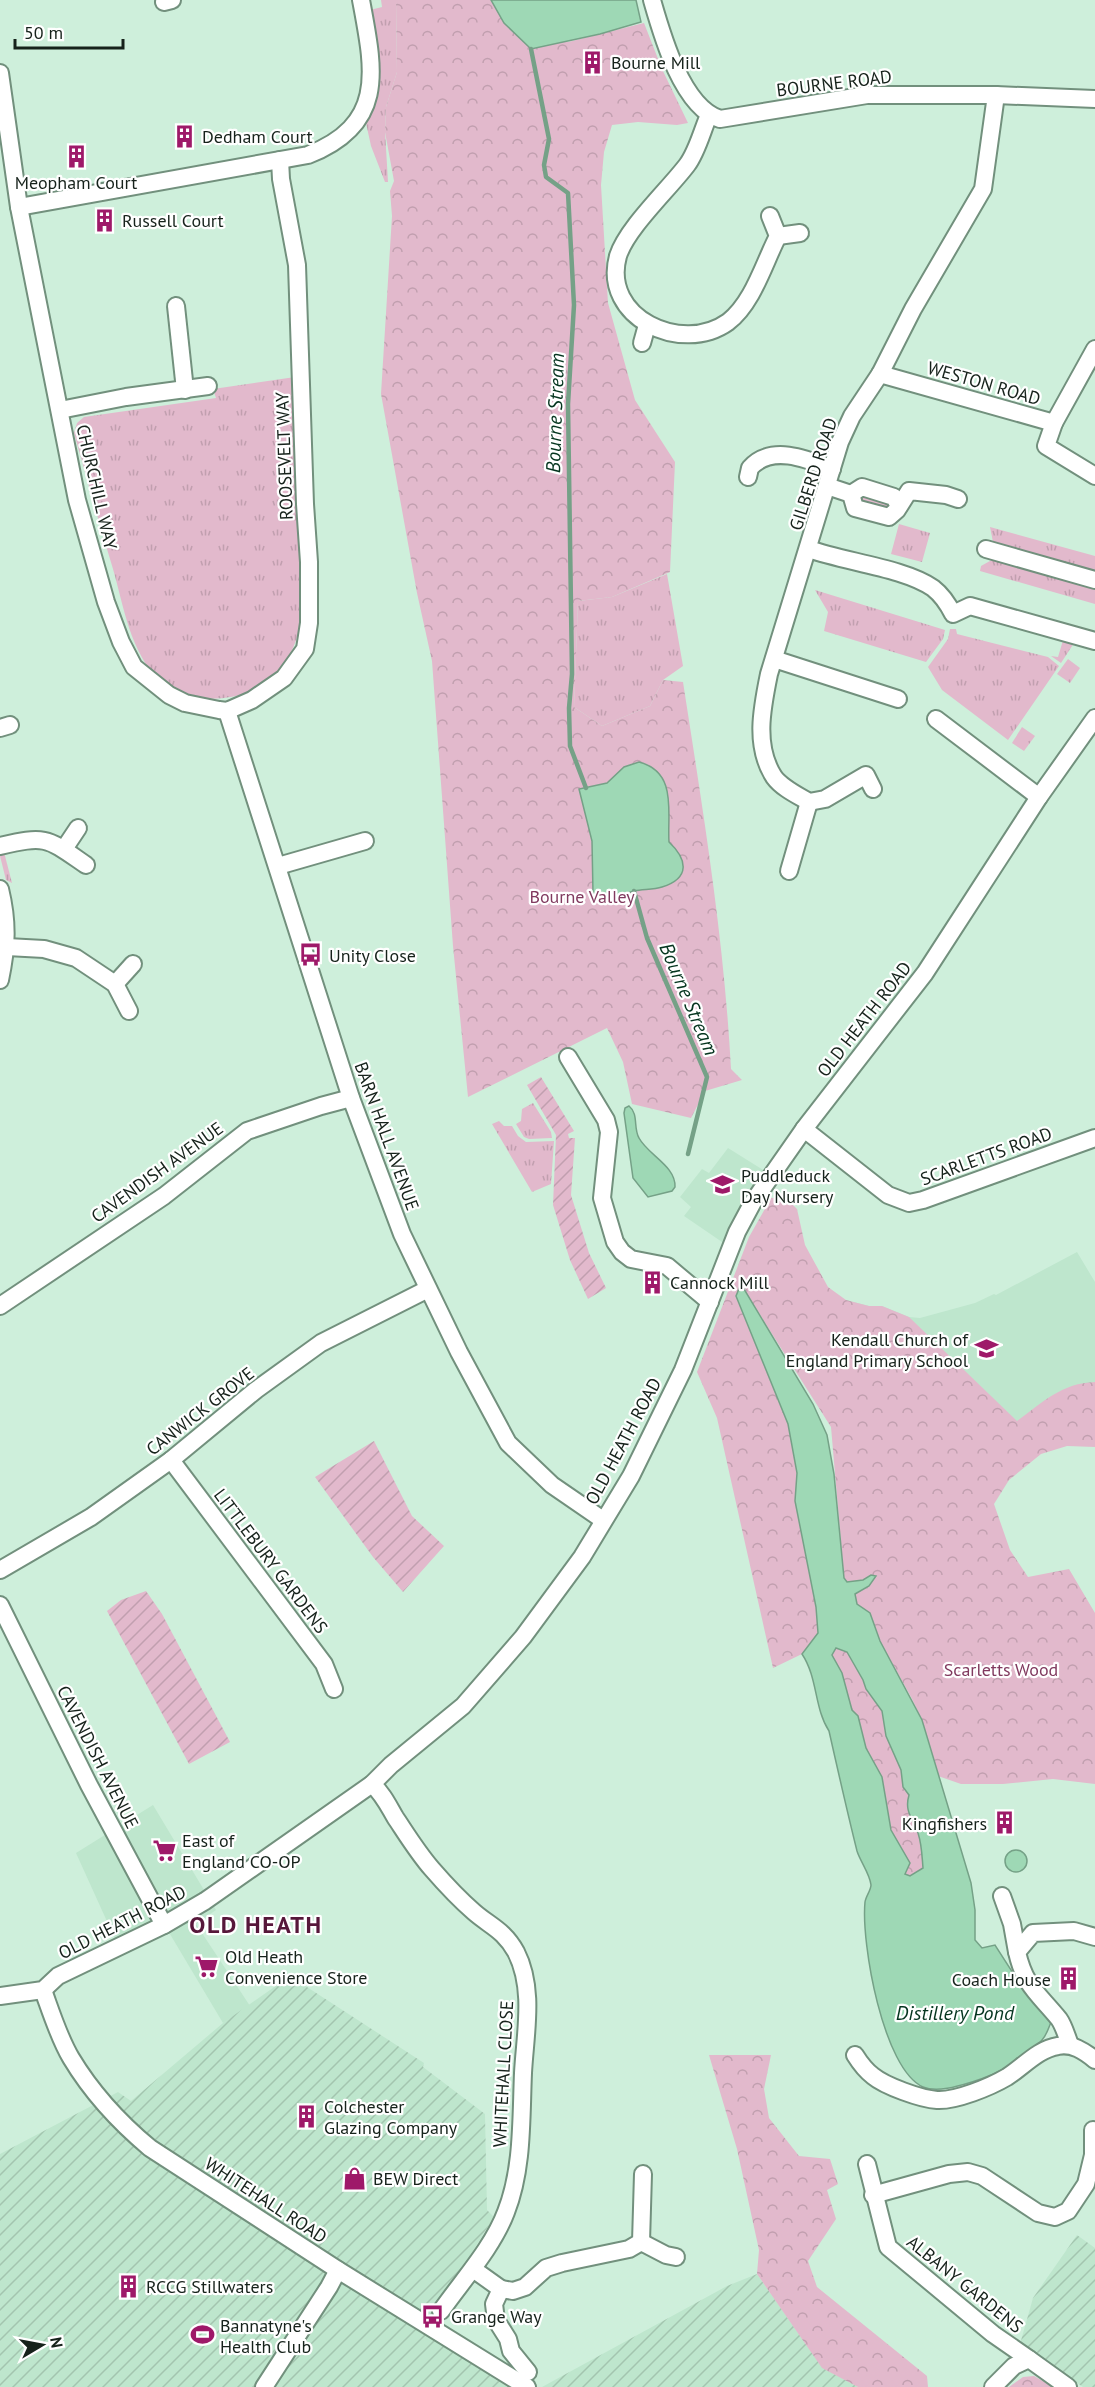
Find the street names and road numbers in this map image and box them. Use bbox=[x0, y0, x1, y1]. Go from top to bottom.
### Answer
street label: BOURNE ROAD bbox=[775, 65, 893, 101]
street label: WESTON ROAD bbox=[925, 356, 1043, 410]
street label: ROOSEVELT WAY bbox=[270, 392, 298, 520]
street label: GILBERD ROAD bbox=[784, 415, 842, 533]
street label: CHURCHILL WAY bbox=[71, 422, 123, 552]
street label: OLD HEATH ROAD bbox=[812, 957, 916, 1081]
street label: BARN HALL AVENUE bbox=[349, 1059, 425, 1213]
street label: CAVENDISH AVENUE bbox=[87, 1116, 227, 1228]
street label: SCARLETTS ROAD bbox=[917, 1122, 1055, 1190]
street label: CANWICK GROVE bbox=[141, 1362, 259, 1460]
street label: OLD HEATH ROAD bbox=[580, 1374, 666, 1508]
street label: LITTLEBURY GARDENS bbox=[209, 1484, 333, 1638]
street label: CAVENDISH AVENUE bbox=[52, 1682, 144, 1832]
street label: OLD HEATH ROAD bbox=[54, 1880, 190, 1964]
street label: WHITEHALL CLOSE bbox=[488, 2000, 518, 2148]
street label: WHITEHALL ROAD bbox=[201, 2152, 331, 2248]
street label: ALBANY GARDENS bbox=[902, 2230, 1028, 2338]

